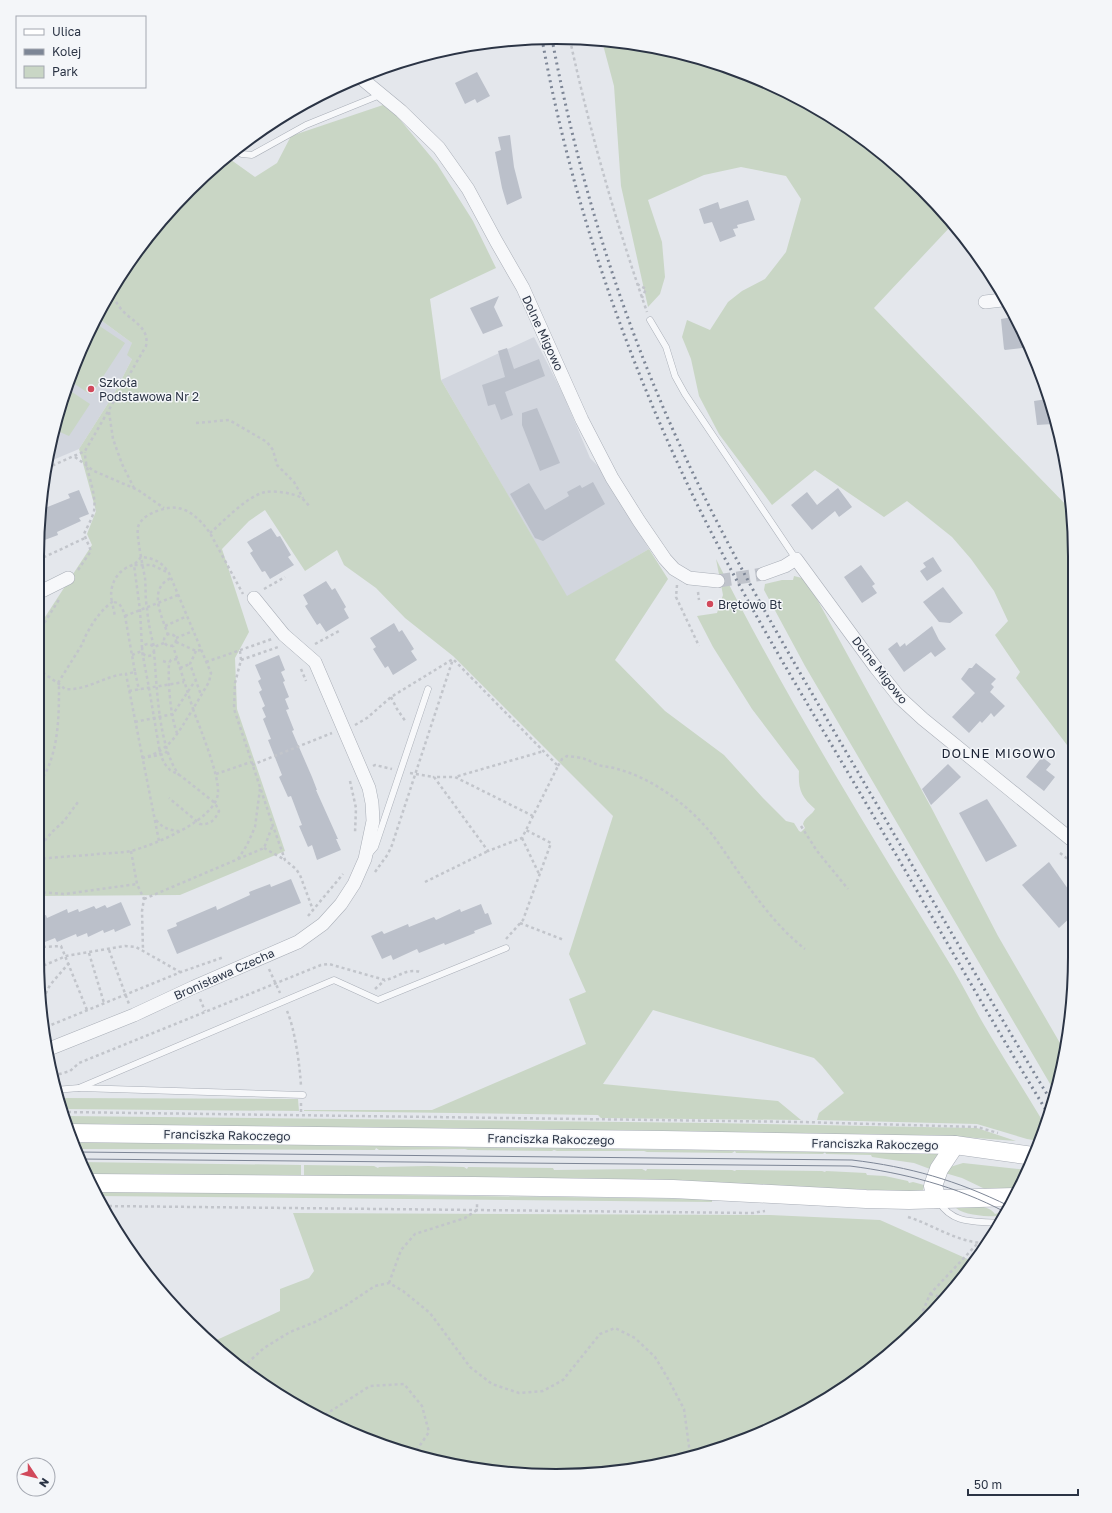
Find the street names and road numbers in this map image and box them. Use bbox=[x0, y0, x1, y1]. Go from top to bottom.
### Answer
street label: Dolne Migowo bbox=[519, 293, 567, 373]
street label: Dolne Migowo bbox=[849, 633, 911, 707]
street label: Bronisława Czecha bbox=[171, 945, 277, 1003]
street label: Franciszka Rakoczego bbox=[163, 1126, 291, 1144]
street label: Franciszka Rakoczego bbox=[487, 1130, 615, 1148]
street label: Franciszka Rakoczego bbox=[811, 1135, 939, 1153]

